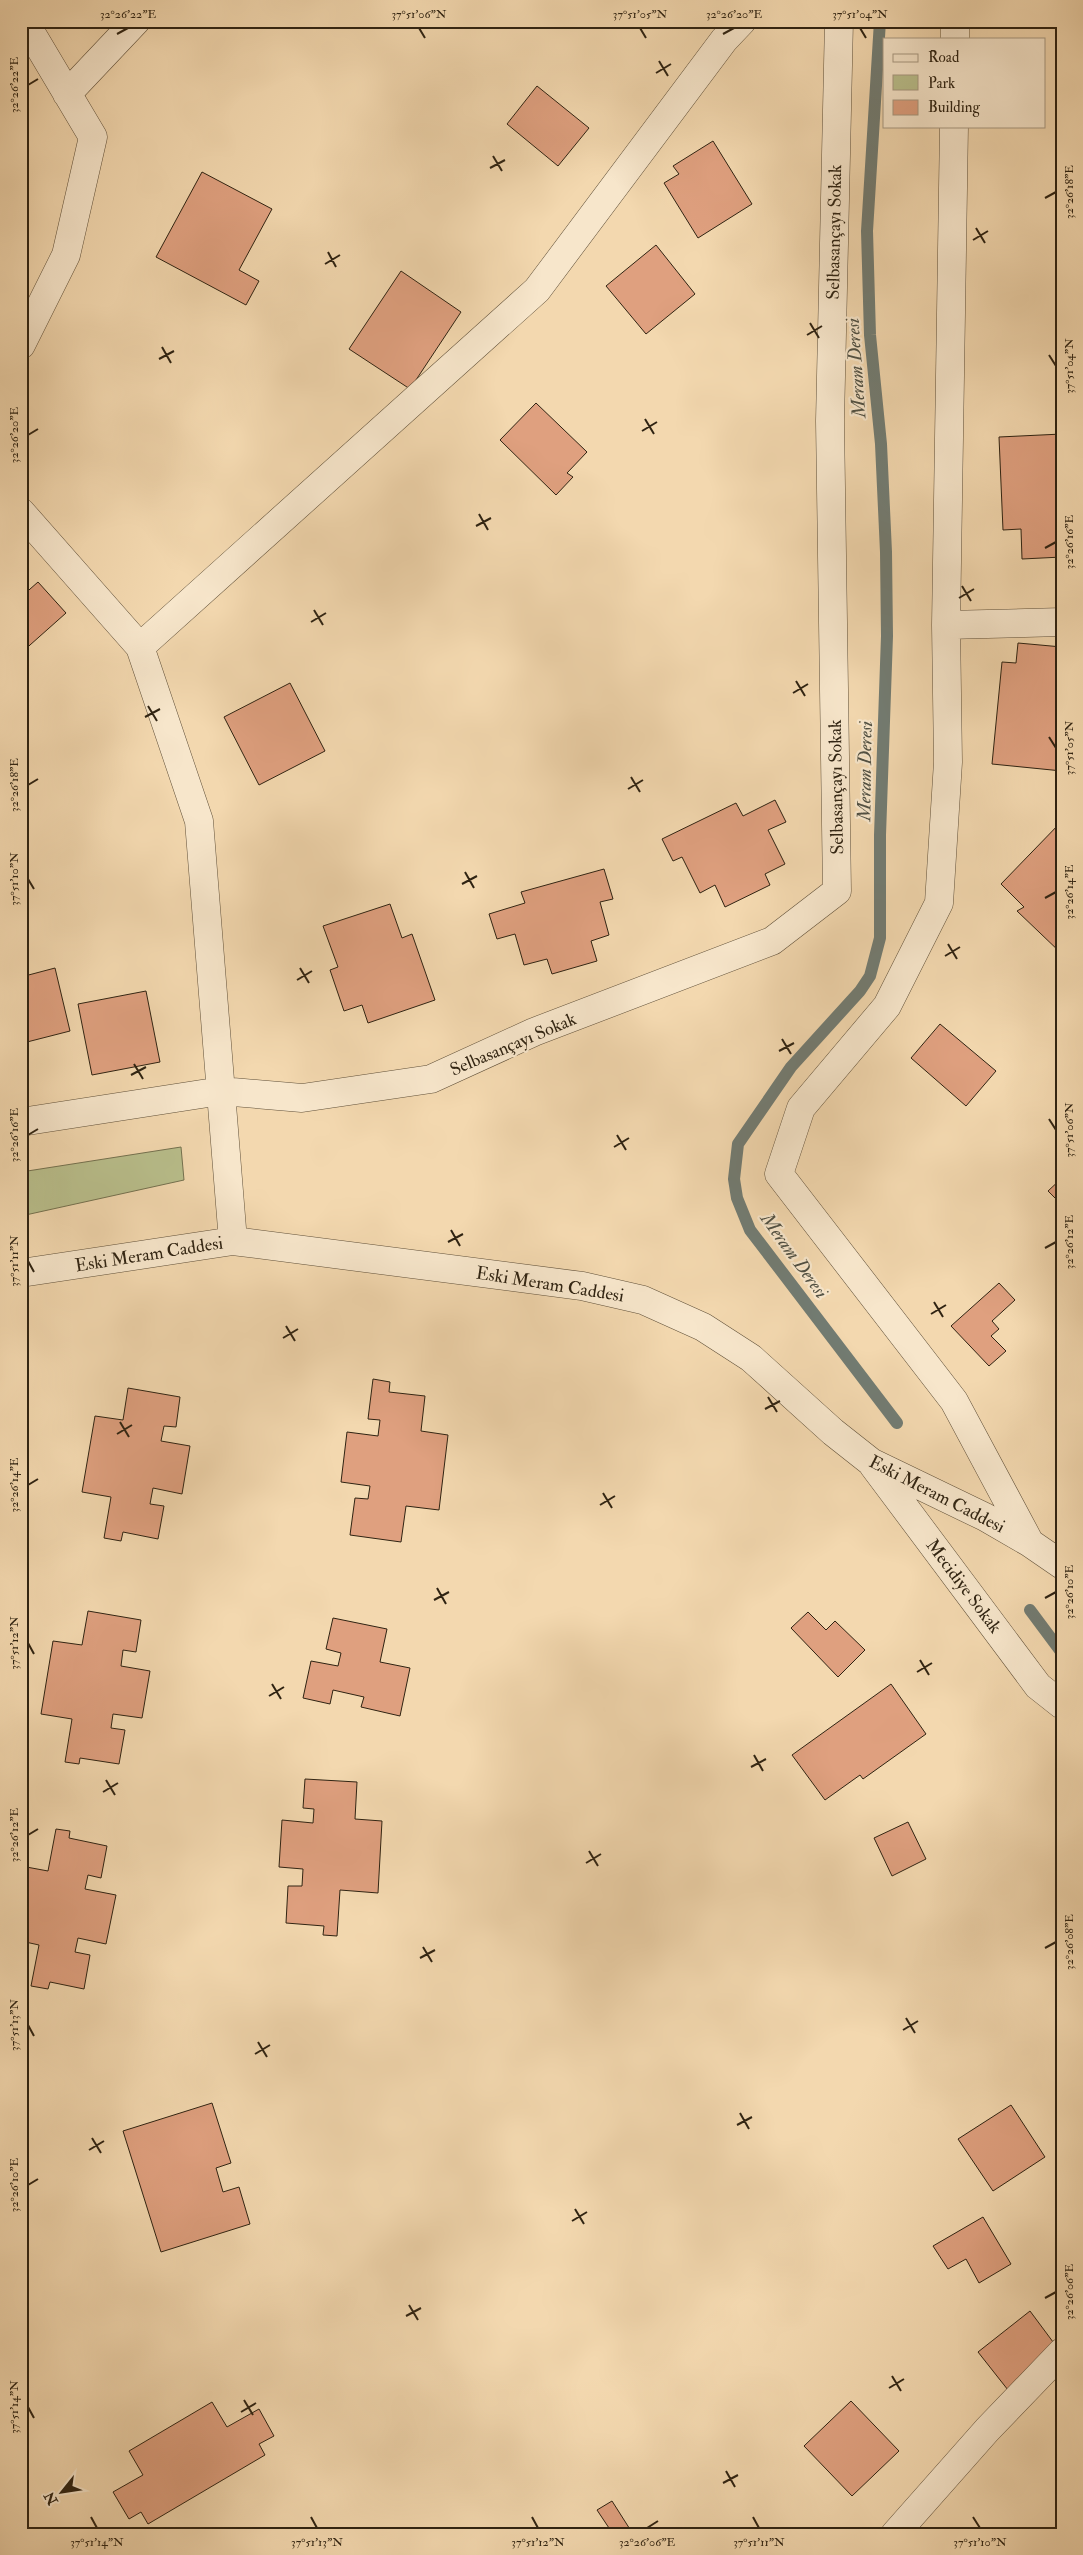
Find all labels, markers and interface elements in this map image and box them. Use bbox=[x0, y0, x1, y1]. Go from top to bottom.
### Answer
text: 32°26'22"E bbox=[100, 7, 156, 22]
text: 37°51'06"N bbox=[391, 7, 447, 22]
text: 37°51'05"N bbox=[613, 7, 667, 22]
text: 32°26'20"E bbox=[706, 7, 762, 22]
text: 37°51'04"N bbox=[832, 7, 888, 22]
legend bbox=[883, 38, 1046, 128]
text: Road bbox=[928, 48, 960, 67]
text: 32°26'22"E bbox=[7, 57, 22, 113]
text: Park bbox=[928, 74, 955, 93]
text: Building bbox=[928, 98, 980, 117]
street label: Selbasançayı Sokak bbox=[822, 164, 847, 300]
text: 32°26'18"E bbox=[1062, 165, 1077, 219]
water label: Meram Deresi bbox=[841, 317, 872, 420]
text: 37°51'04"N bbox=[1062, 338, 1077, 394]
text: 32°26'20"E bbox=[7, 407, 22, 463]
text: 32°26'16"E bbox=[1062, 515, 1077, 569]
street label: Selbasançayı Sokak bbox=[824, 719, 849, 855]
water label: Meram Deresi bbox=[852, 721, 878, 822]
text: 37°51'05"N bbox=[1062, 721, 1077, 775]
text: 32°26'18"E bbox=[7, 758, 22, 812]
text: 37°51'10"N bbox=[7, 852, 22, 906]
text: 32°26'14"E bbox=[1062, 864, 1077, 919]
street label: Selbasançayı Sokak bbox=[446, 1007, 580, 1081]
text: 37°51'06"N bbox=[1062, 1102, 1077, 1158]
text: 32°26'16"E bbox=[7, 1108, 22, 1162]
water label: Meram Deresi bbox=[754, 1207, 833, 1303]
text: 32°26'12"E bbox=[1062, 1214, 1077, 1269]
street label: Eski Meram Caddesi bbox=[73, 1231, 225, 1278]
text: 37°51'11"N bbox=[7, 1235, 22, 1287]
street label: Eski Meram Caddesi bbox=[474, 1261, 626, 1308]
street label: Eski Meram Caddesi bbox=[865, 1450, 1009, 1539]
text: 32°26'14"E bbox=[7, 1457, 22, 1512]
street label: Mecidiye Sokak bbox=[921, 1535, 1007, 1638]
text: 32°26'10"E bbox=[1062, 1564, 1077, 1619]
text: 37°51'12"N bbox=[7, 1616, 22, 1670]
text: 32°26'12"E bbox=[7, 1807, 22, 1862]
text: 32°26'08"E bbox=[1062, 1914, 1077, 1970]
text: 37°51'13"N bbox=[7, 1999, 22, 2051]
text: 32°26'10"E bbox=[7, 2157, 22, 2212]
text: 32°26'06"E bbox=[1062, 2264, 1077, 2320]
text: 37°51'14"N bbox=[7, 2380, 22, 2434]
north arrow bbox=[38, 2468, 88, 2518]
text: N bbox=[40, 2488, 62, 2509]
text: 37°51'14"N bbox=[70, 2535, 124, 2550]
text: 37°51'13"N bbox=[291, 2535, 343, 2550]
text: 37°51'12"N bbox=[511, 2535, 565, 2550]
text: 32°26'06"E bbox=[619, 2535, 675, 2550]
text: 37°51'11"N bbox=[733, 2535, 785, 2550]
text: 37°51'10"N bbox=[953, 2535, 1007, 2550]

